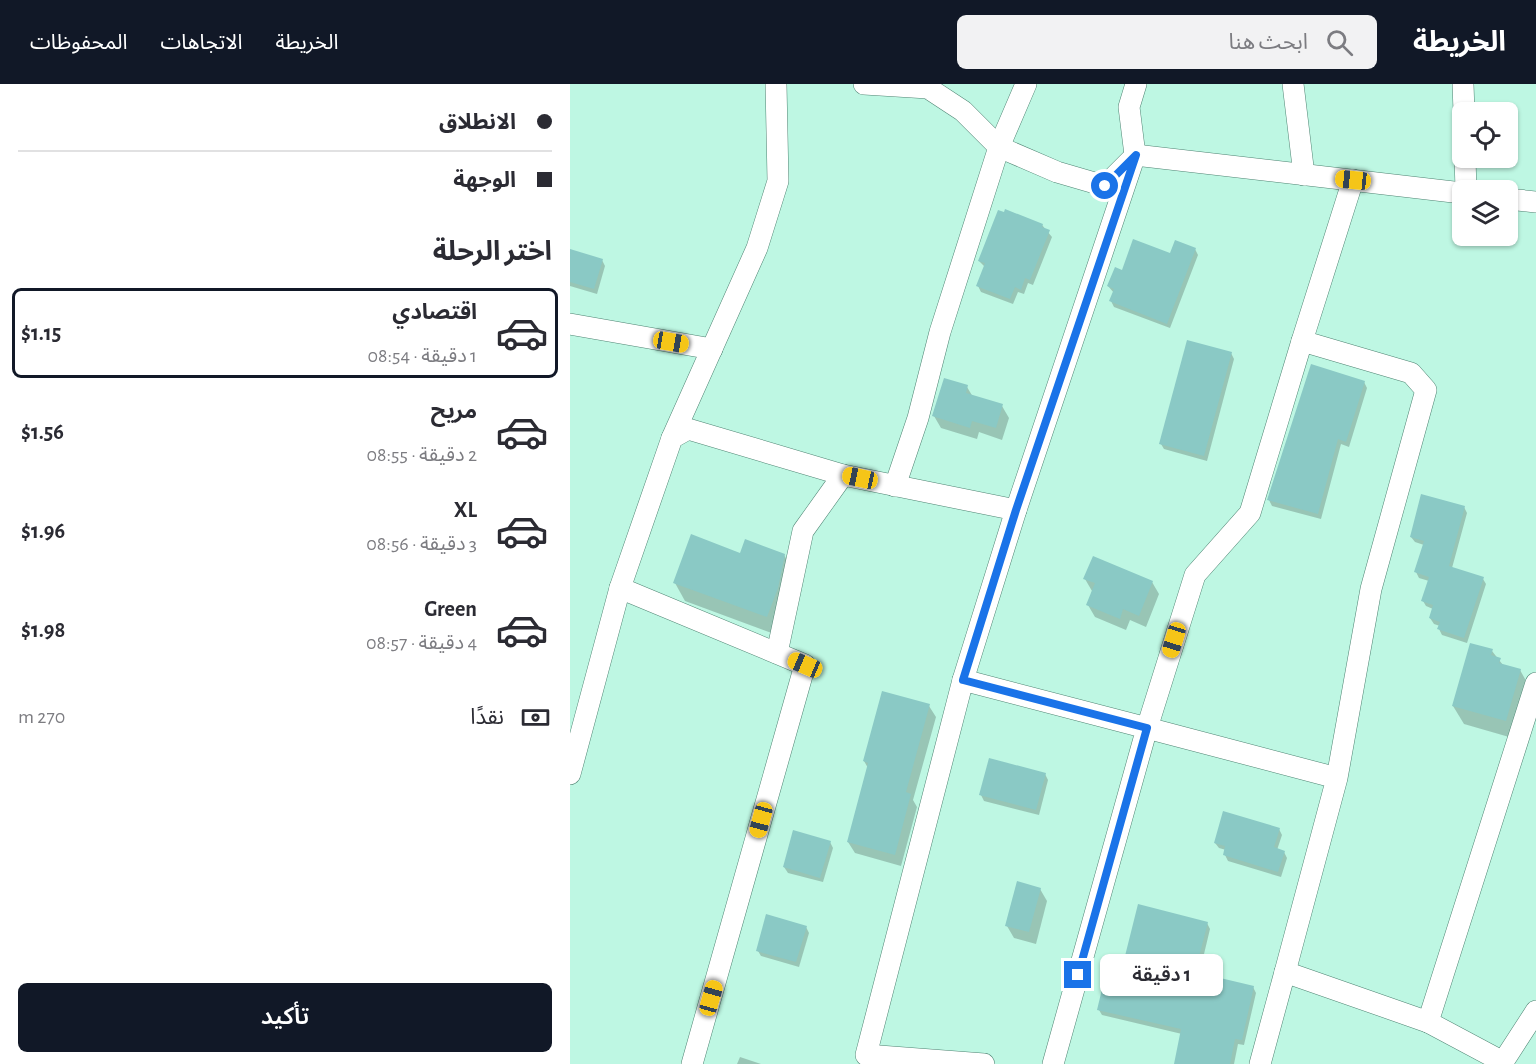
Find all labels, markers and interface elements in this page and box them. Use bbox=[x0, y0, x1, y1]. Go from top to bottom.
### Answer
search box bbox=[957, 15, 1377, 69]
icon: search bbox=[1323, 26, 1356, 59]
text: الخريطة bbox=[1413, 29, 1506, 57]
text: ابحث هنا bbox=[1229, 31, 1308, 53]
text: المحفوظات bbox=[30, 32, 127, 53]
text: الاتجاهات bbox=[160, 32, 242, 53]
text: الخريطة bbox=[275, 32, 338, 53]
map controls bbox=[1452, 102, 1518, 246]
button: locate bbox=[1452, 102, 1518, 168]
text: الانطلاق bbox=[439, 111, 516, 133]
text: الوجهة bbox=[453, 169, 516, 191]
car bbox=[1334, 169, 1372, 191]
route start bbox=[1091, 172, 1118, 199]
button: layers bbox=[1452, 180, 1518, 246]
text: اختر الرحلة bbox=[433, 238, 552, 265]
text: اقتصادي bbox=[392, 301, 477, 323]
icon: car bbox=[495, 306, 549, 360]
text: $1.15 bbox=[21, 322, 61, 344]
car bbox=[652, 330, 690, 354]
text: 1 دقيقة · 08:54 bbox=[367, 346, 477, 366]
text: مريح bbox=[431, 400, 477, 422]
icon: car bbox=[495, 405, 549, 459]
text: $1.56 bbox=[21, 421, 64, 443]
text: 2 دقيقة · 08:55 bbox=[367, 445, 477, 465]
car bbox=[841, 465, 879, 491]
text: XL bbox=[454, 499, 477, 521]
icon: car bbox=[495, 504, 549, 558]
text: $1.96 bbox=[21, 520, 65, 542]
text: 3 دقيقة · 08:56 bbox=[366, 534, 477, 554]
text: Green bbox=[424, 598, 477, 620]
icon: car bbox=[495, 603, 549, 657]
text: $1.98 bbox=[21, 619, 65, 641]
car bbox=[1160, 620, 1188, 660]
text: 4 دقيقة · 08:57 bbox=[366, 633, 477, 653]
car bbox=[785, 650, 825, 680]
icon: cash bbox=[519, 701, 552, 734]
text: نقدًا bbox=[470, 706, 504, 728]
text: 270 m bbox=[18, 707, 65, 727]
car bbox=[748, 800, 774, 840]
callout: 1 دقيقة bbox=[1099, 954, 1222, 996]
route end bbox=[1064, 961, 1091, 988]
text: 1 دقيقة bbox=[1132, 965, 1191, 985]
car bbox=[697, 978, 725, 1018]
button: تأكيد bbox=[18, 983, 552, 1052]

